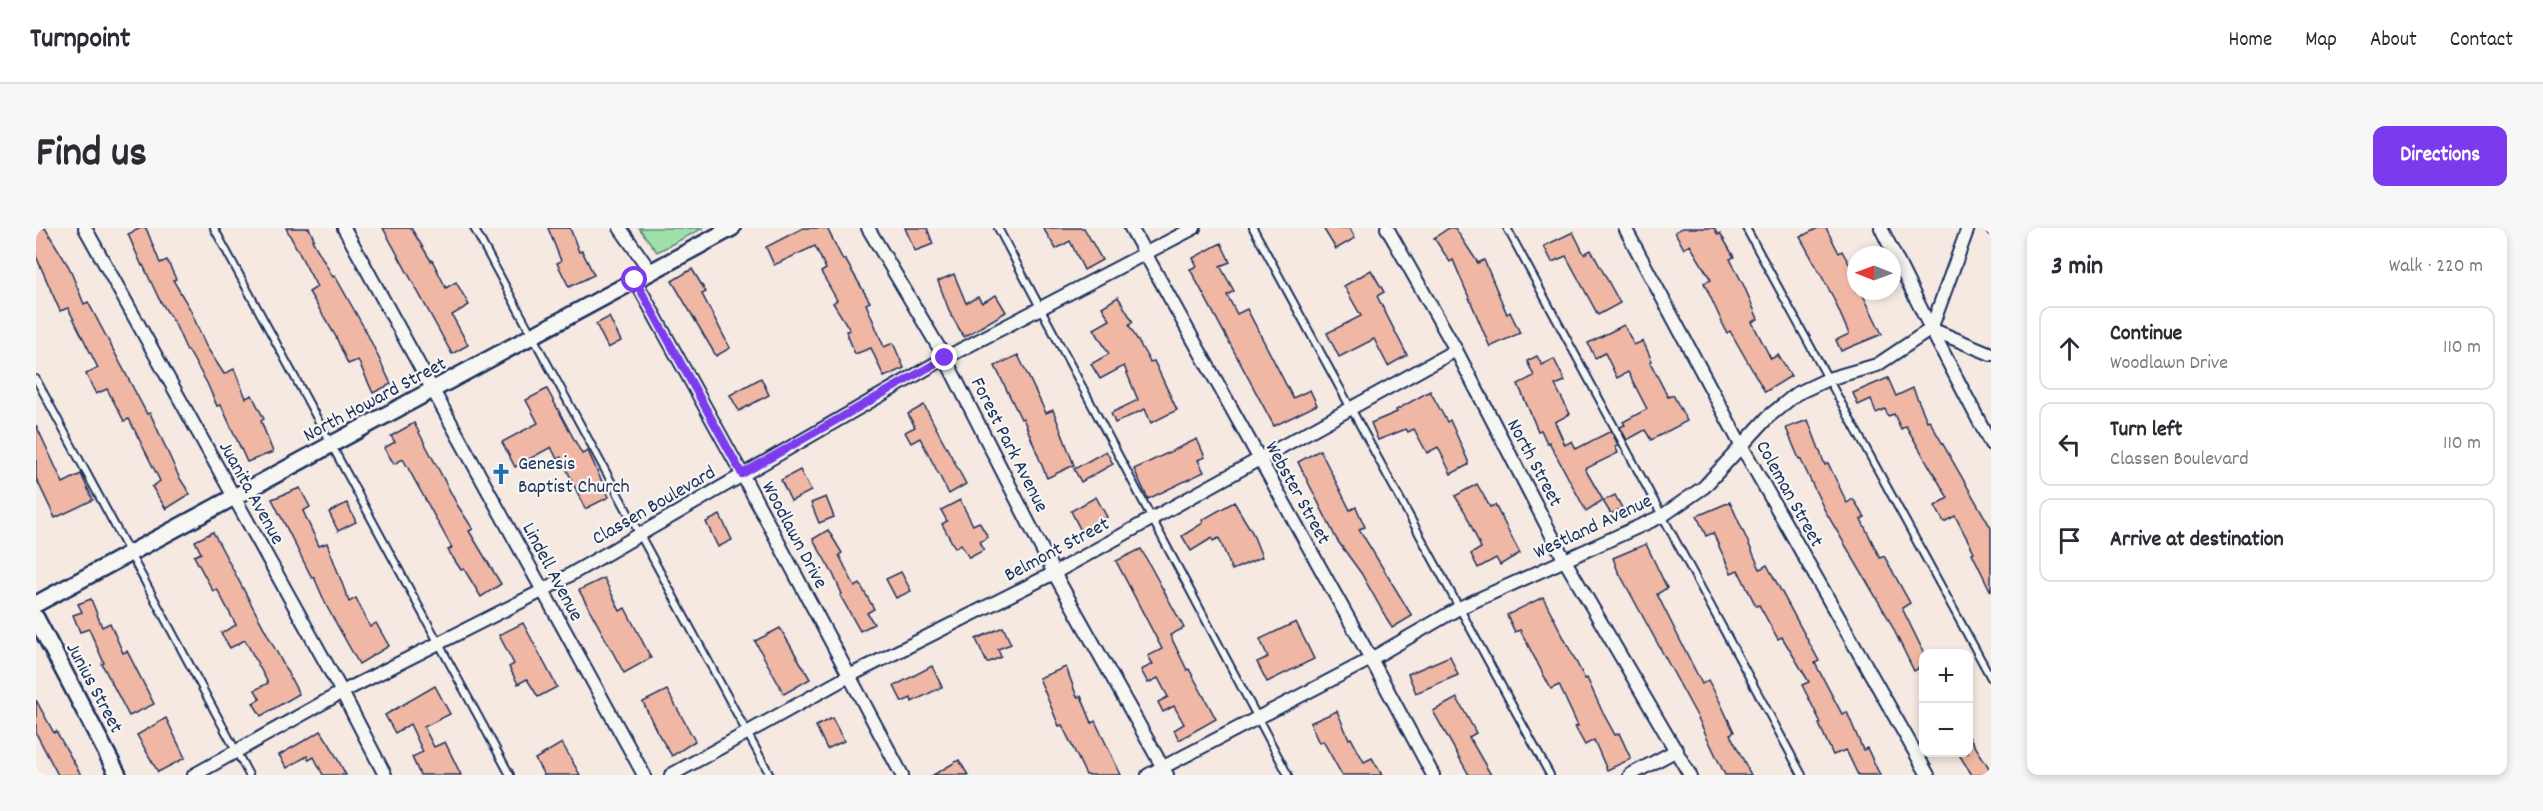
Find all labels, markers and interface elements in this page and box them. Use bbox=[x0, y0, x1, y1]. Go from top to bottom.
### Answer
text: Turnpoint bbox=[30, 21, 130, 61]
text: Home bbox=[2228, 26, 2272, 56]
text: Map bbox=[2305, 26, 2337, 56]
text: About bbox=[2370, 26, 2417, 56]
text: Contact bbox=[2450, 26, 2513, 56]
text: Find us bbox=[36, 126, 147, 186]
button: Directions bbox=[2373, 126, 2507, 186]
north arrow bbox=[1847, 246, 1901, 300]
text: 3 min bbox=[2051, 249, 2103, 286]
text: Walk · 220 m bbox=[2389, 253, 2483, 281]
route start bbox=[621, 266, 647, 292]
text: Continue bbox=[2110, 319, 2182, 350]
icon: ahead bbox=[2053, 332, 2086, 365]
text: 110 m bbox=[2443, 334, 2481, 362]
route end bbox=[931, 344, 957, 370]
text: Woodlawn Drive bbox=[2110, 350, 2228, 378]
street label: North Howard Street bbox=[299, 351, 452, 450]
street label: Forest Park Avenue bbox=[962, 373, 1054, 518]
street label: North Street bbox=[1498, 414, 1568, 512]
text: Turn left bbox=[2110, 415, 2182, 446]
icon: left bbox=[2053, 428, 2086, 461]
text: 110 m bbox=[2443, 430, 2481, 458]
street label: Coleman Street bbox=[1748, 436, 1829, 553]
street label: Juanita Avenue bbox=[210, 437, 290, 550]
street label: Webster Street bbox=[1256, 437, 1336, 550]
text: Classen Boulevard bbox=[2110, 446, 2249, 474]
place label: Genesis Baptist Church bbox=[518, 451, 630, 502]
street label: Classen Boulevard bbox=[588, 460, 721, 553]
church icon: Genesis Baptist Church bbox=[489, 462, 513, 486]
street label: Woodlawn Drive bbox=[753, 477, 834, 594]
street label: Westland Avenue bbox=[1529, 488, 1657, 567]
street label: Belmont Street bbox=[1000, 511, 1115, 590]
street label: Lindell Avenue bbox=[514, 518, 589, 627]
icon: arrive bbox=[2053, 524, 2086, 557]
text: Arrive at destination bbox=[2110, 525, 2284, 556]
street label: Junius Street bbox=[58, 638, 129, 739]
map controls bbox=[1919, 649, 1973, 757]
button: + bbox=[1919, 649, 1973, 703]
button: − bbox=[1919, 703, 1973, 757]

